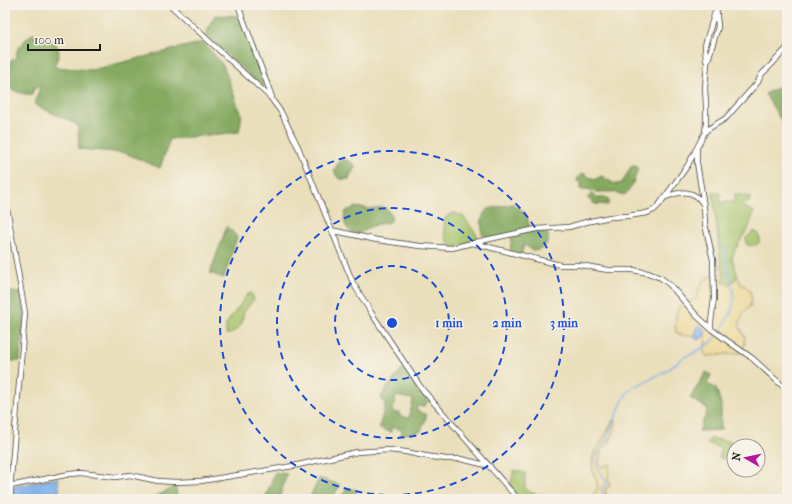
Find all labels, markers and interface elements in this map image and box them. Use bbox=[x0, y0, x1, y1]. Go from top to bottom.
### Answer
scale bar bbox=[28, 26, 100, 52]
text: 100 m bbox=[34, 33, 64, 47]
centre of rings bbox=[385, 316, 399, 330]
text: 1 min bbox=[435, 316, 464, 330]
text: 2 min bbox=[492, 316, 523, 330]
text: 3 min bbox=[550, 316, 579, 331]
north arrow bbox=[726, 438, 766, 478]
text: N bbox=[730, 451, 744, 462]

